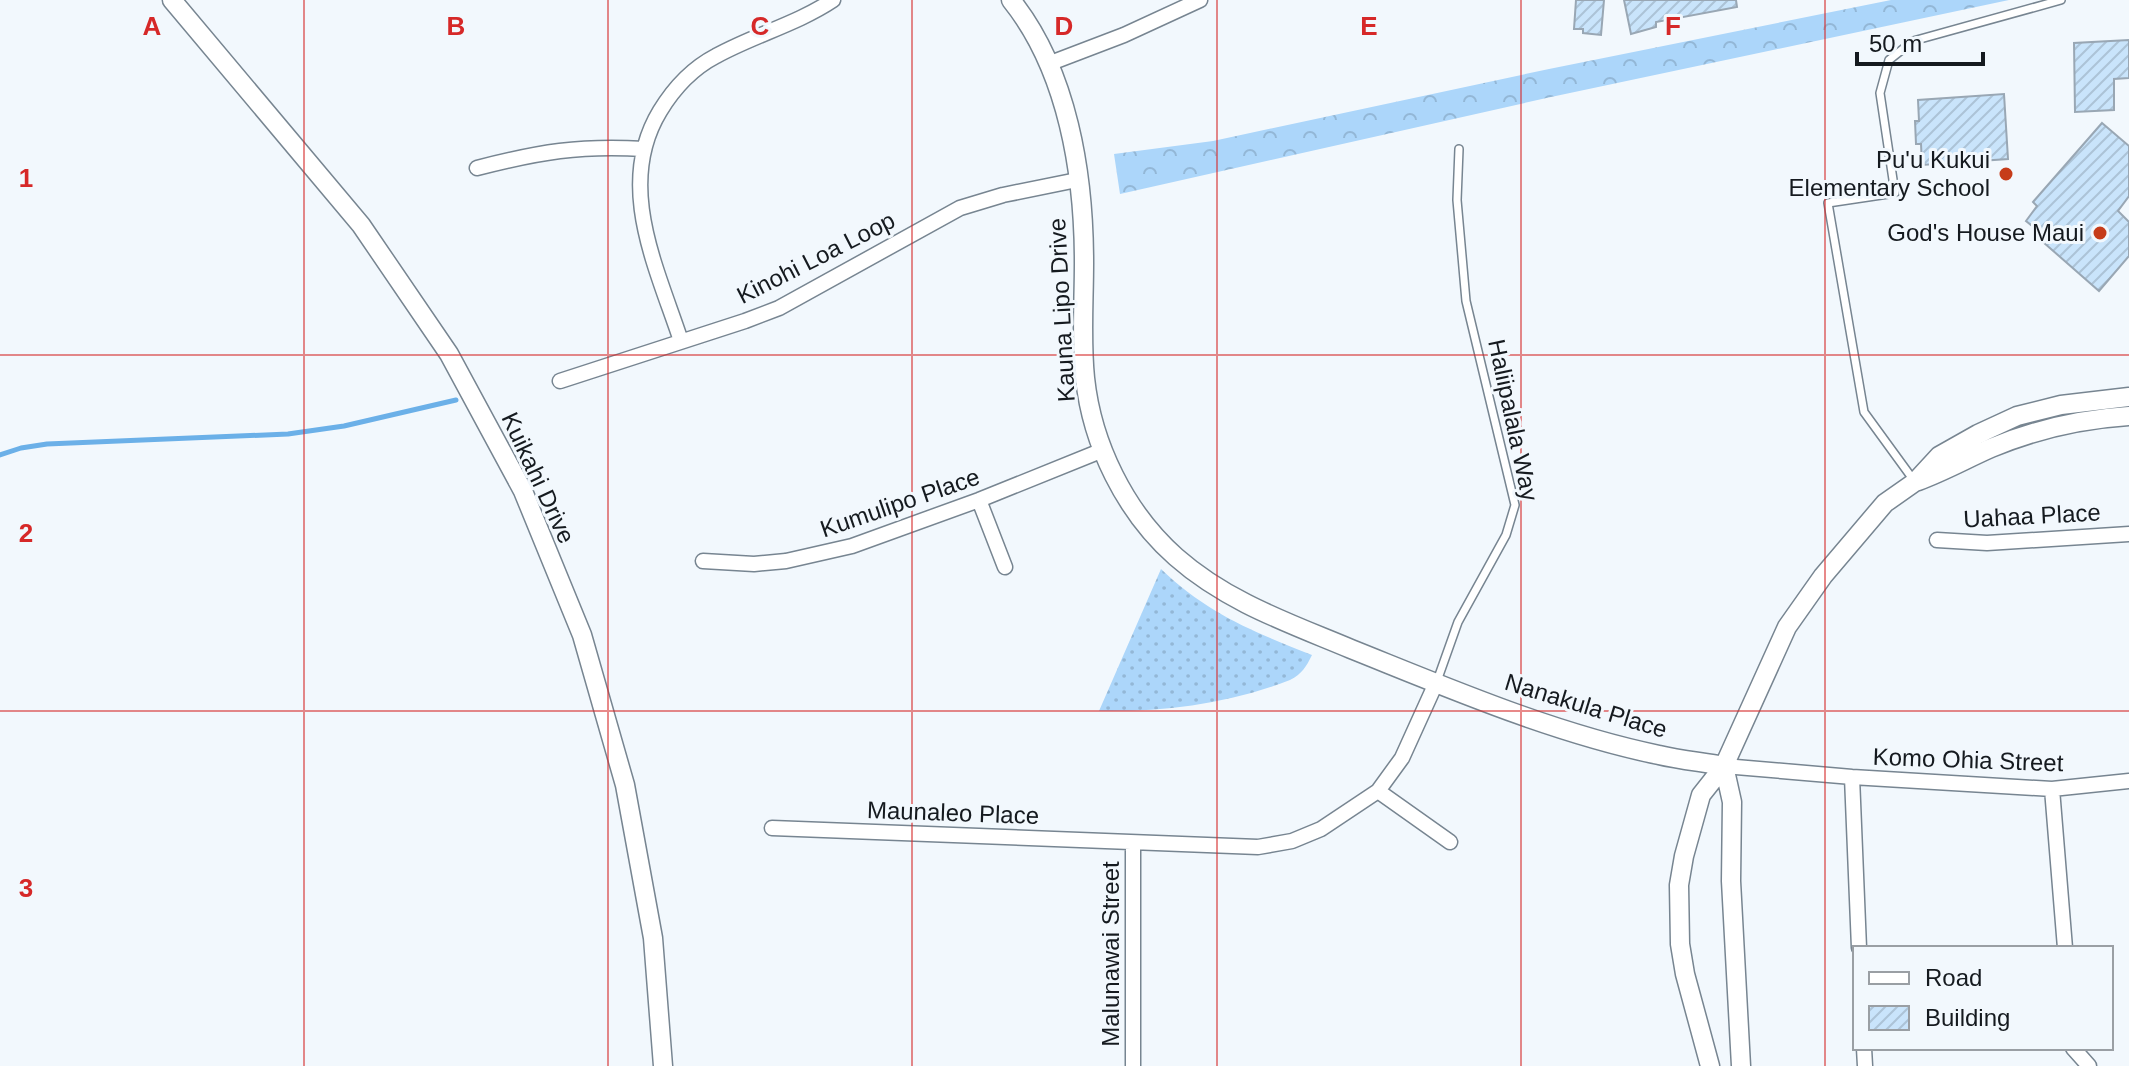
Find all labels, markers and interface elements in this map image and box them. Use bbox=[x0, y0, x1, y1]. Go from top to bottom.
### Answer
text: A bbox=[143, 11, 162, 41]
text: B bbox=[447, 11, 465, 41]
text: C bbox=[751, 11, 770, 41]
text: D bbox=[1055, 11, 1073, 41]
text: E bbox=[1360, 11, 1378, 41]
text: F bbox=[1665, 11, 1681, 41]
scale bar bbox=[1857, 16, 1983, 66]
text: 50 m bbox=[1869, 30, 1922, 57]
place label: Pu'u Kukui Elementary School bbox=[1789, 146, 1990, 201]
text: 1 bbox=[19, 163, 33, 193]
marker: Pu'u Kukui Elementary School bbox=[1997, 165, 2015, 183]
street label: Kinohi Loa Loop bbox=[732, 206, 899, 309]
street label: Kauna Lipo Drive bbox=[1043, 217, 1080, 403]
place label: God's House Maui bbox=[1887, 219, 2084, 246]
marker: God's House Maui bbox=[2091, 224, 2109, 242]
street label: Haliipalala Way bbox=[1483, 337, 1544, 503]
street label: Kuikahi Drive bbox=[496, 408, 581, 548]
street label: Kumulipo Place bbox=[817, 463, 983, 542]
street label: Uahaa Place bbox=[1963, 498, 2101, 533]
text: 2 bbox=[19, 518, 33, 548]
street label: Nanakula Place bbox=[1502, 668, 1670, 743]
street label: Komo Ohia Street bbox=[1872, 743, 2064, 776]
street label: Maunaleo Place bbox=[867, 796, 1039, 829]
street label: Malunawai Street bbox=[1097, 861, 1124, 1047]
text: 3 bbox=[19, 873, 33, 903]
legend bbox=[1853, 946, 2113, 1050]
text: Road bbox=[1925, 964, 1982, 991]
text: Building bbox=[1925, 1004, 2010, 1031]

